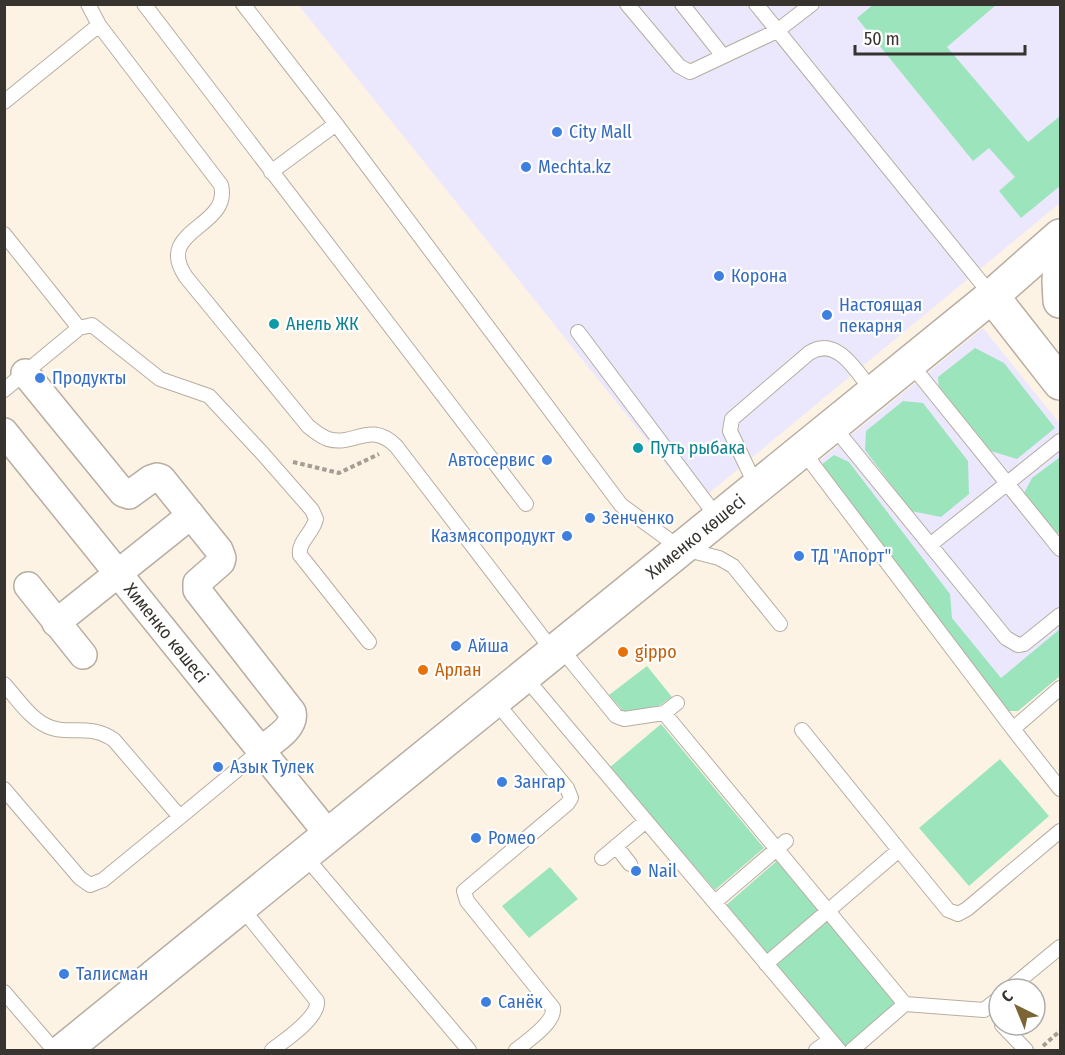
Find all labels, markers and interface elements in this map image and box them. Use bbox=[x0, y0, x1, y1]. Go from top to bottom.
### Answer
scale bar bbox=[855, 18, 1024, 56]
text: 50 m bbox=[864, 28, 900, 50]
place label: City Mall bbox=[569, 121, 632, 143]
marker: City Mall bbox=[550, 125, 564, 139]
place label: Mechta.kz bbox=[538, 156, 611, 178]
marker: Mechta.kz bbox=[519, 160, 533, 174]
place label: Корона bbox=[731, 265, 787, 287]
marker: Корона bbox=[712, 269, 726, 283]
place label: Настоящая пекарня bbox=[839, 294, 922, 337]
marker: Настоящая пекарня bbox=[820, 308, 834, 322]
place label: Анель ЖК bbox=[286, 313, 359, 335]
marker: Анель ЖК bbox=[267, 317, 281, 331]
place label: Продукты bbox=[52, 367, 127, 389]
marker: Продукты bbox=[33, 371, 47, 385]
place label: Путь рыбака bbox=[650, 437, 745, 459]
marker: Путь рыбака bbox=[631, 441, 645, 455]
place label: Автосервис bbox=[448, 449, 535, 471]
marker: Автосервис bbox=[540, 453, 554, 467]
street label: Хименко көшесі bbox=[642, 490, 750, 584]
place label: Зенченко bbox=[602, 507, 674, 529]
marker: Зенченко bbox=[583, 511, 597, 525]
place label: Казмясопродукт bbox=[431, 525, 556, 547]
marker: Казмясопродукт bbox=[560, 529, 574, 543]
place label: ТД "Апорт" bbox=[811, 545, 891, 567]
marker: ТД "Апорт" bbox=[792, 549, 806, 563]
street label: Хименко көшесі bbox=[119, 579, 213, 687]
place label: Айша bbox=[468, 635, 509, 657]
marker: Айша bbox=[449, 639, 463, 653]
place label: gippo bbox=[635, 641, 677, 663]
marker: gippo bbox=[616, 645, 630, 659]
place label: Арлан bbox=[435, 659, 482, 681]
marker: Арлан bbox=[416, 663, 430, 677]
place label: Азык Тулек bbox=[230, 756, 315, 778]
marker: Азык Тулек bbox=[211, 760, 225, 774]
place label: Зангар bbox=[514, 771, 566, 793]
marker: Зангар bbox=[495, 775, 509, 789]
place label: Ромео bbox=[488, 827, 536, 849]
marker: Ромео bbox=[469, 831, 483, 845]
place label: Nail bbox=[648, 860, 677, 882]
marker: Nail bbox=[629, 864, 643, 878]
place label: Талисман bbox=[76, 963, 148, 985]
marker: Талисман bbox=[57, 967, 71, 981]
north arrow bbox=[987, 977, 1047, 1037]
text: С bbox=[998, 986, 1017, 1006]
place label: Санёк bbox=[498, 991, 543, 1013]
marker: Санёк bbox=[479, 995, 493, 1009]

